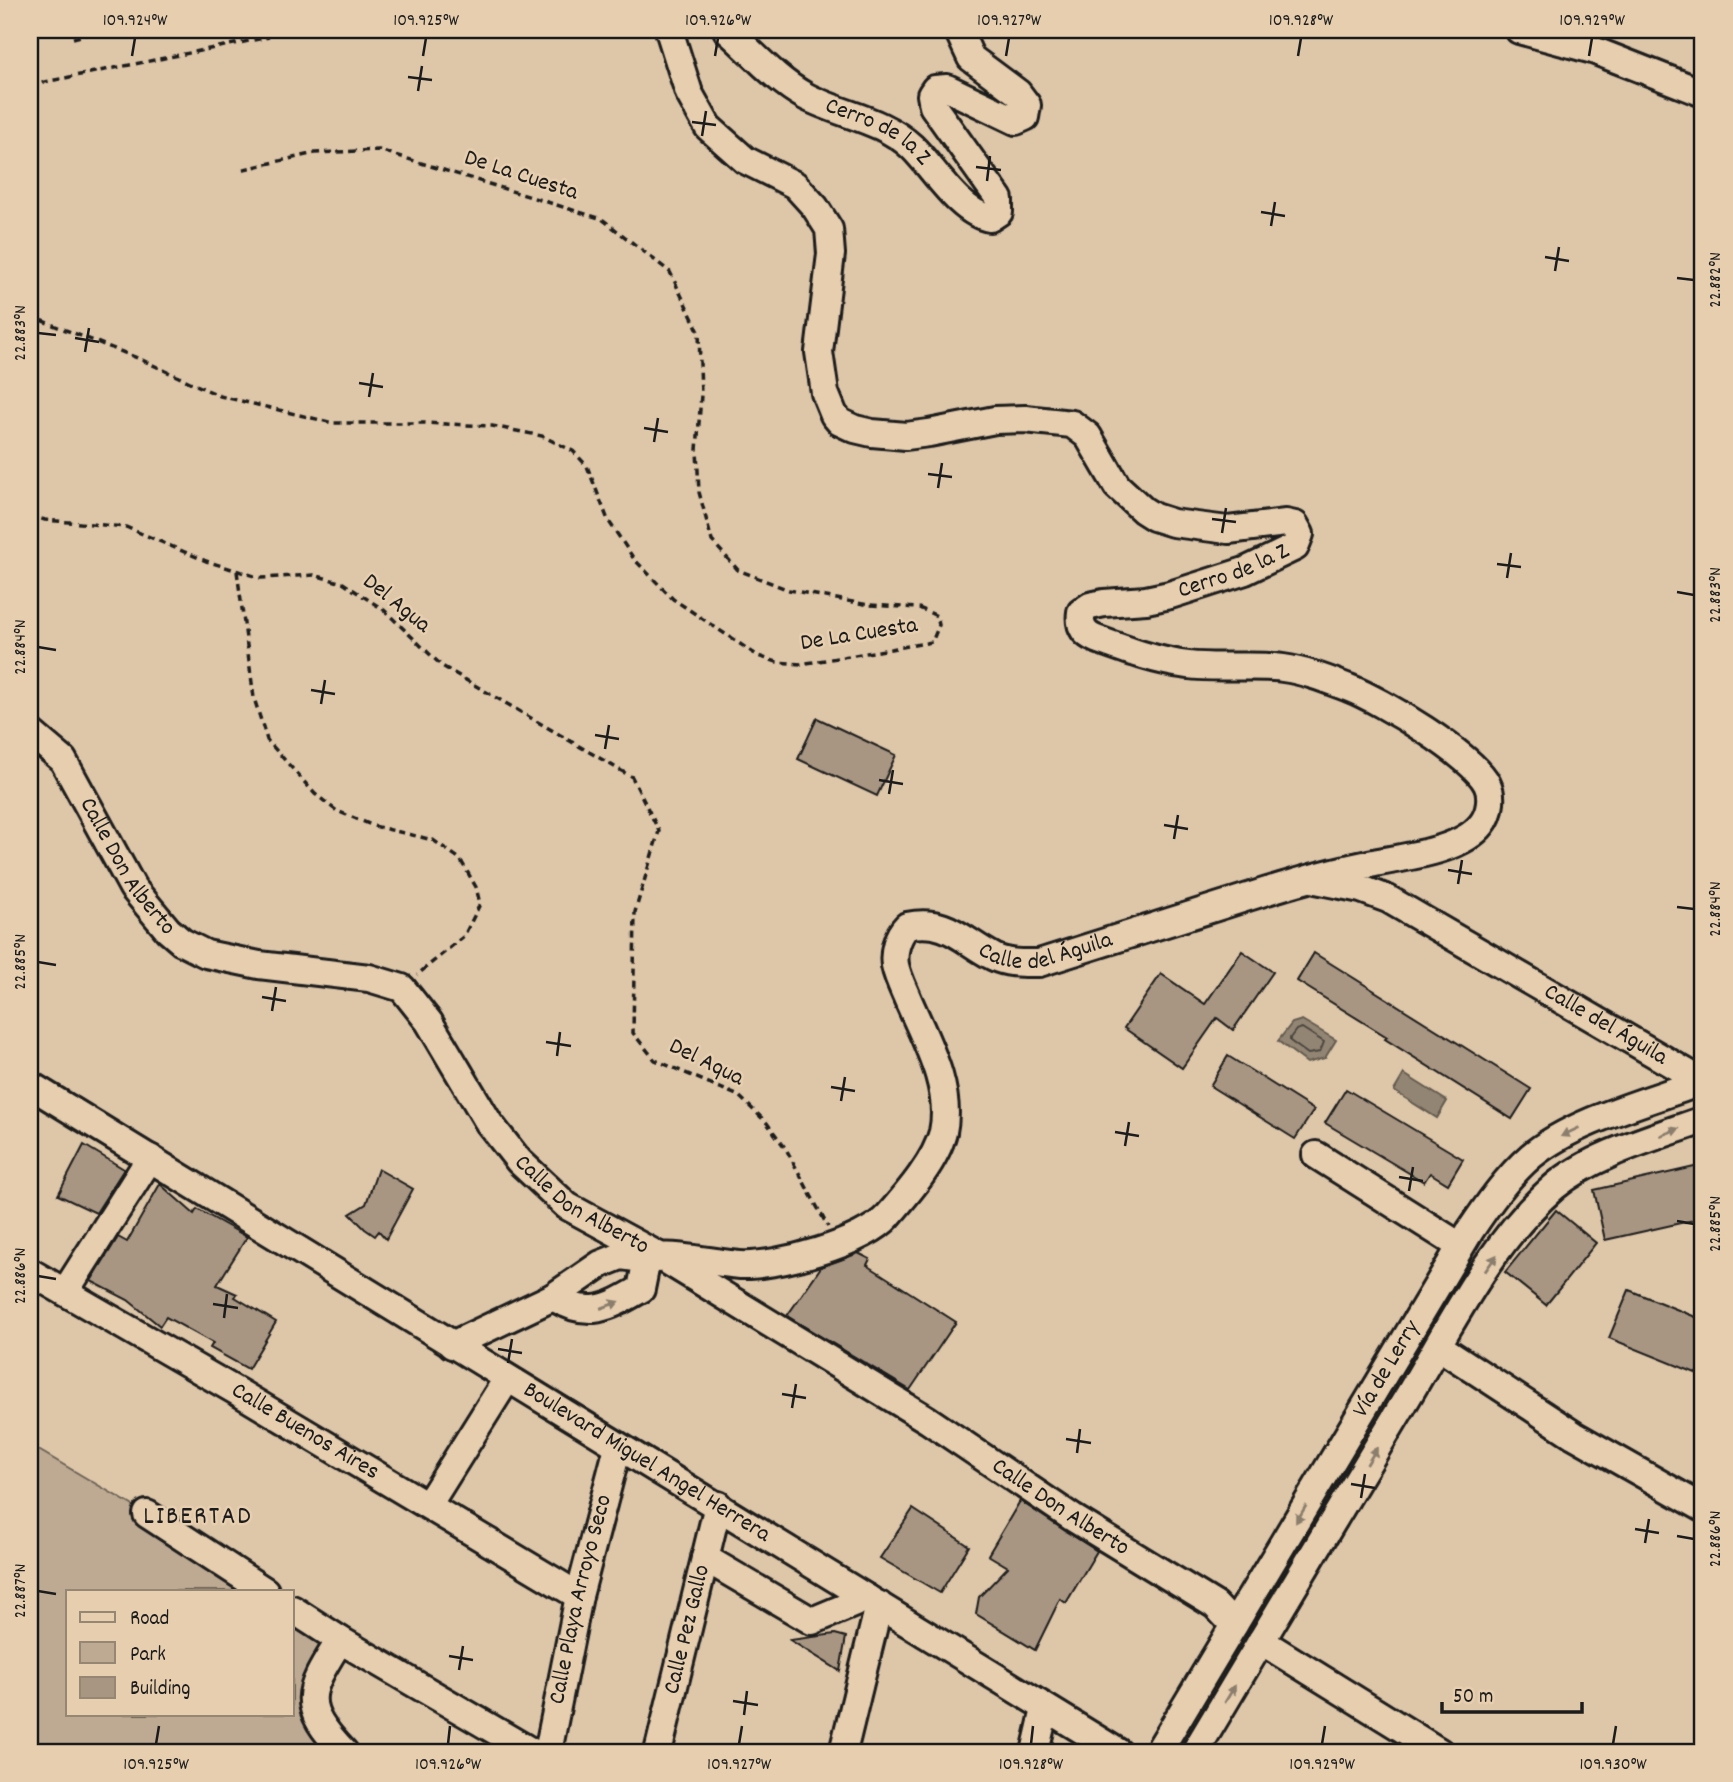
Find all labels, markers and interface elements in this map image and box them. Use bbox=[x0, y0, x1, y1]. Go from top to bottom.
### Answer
text: 109.924°W bbox=[103, 9, 168, 34]
text: 109.925°W bbox=[393, 9, 459, 34]
text: 109.926°W bbox=[685, 9, 752, 34]
text: 109.927°W bbox=[977, 9, 1042, 34]
text: 109.928°W bbox=[1269, 9, 1334, 34]
text: 109.929°W bbox=[1559, 9, 1625, 34]
street label: Cerro de la Z bbox=[820, 90, 939, 174]
street label: De La Cuesta bbox=[460, 142, 583, 211]
text: 22.882°N bbox=[1704, 252, 1729, 308]
text: 22.883°N bbox=[9, 305, 34, 361]
street label: Cerro de la Z bbox=[1174, 535, 1296, 608]
street label: Del Agua bbox=[354, 566, 438, 643]
text: 22.883°N bbox=[1704, 567, 1729, 623]
street label: De La Cuesta bbox=[798, 609, 921, 661]
text: 22.884°N bbox=[9, 619, 34, 675]
street label: Calle Don Alberto bbox=[70, 792, 183, 944]
text: 22.884°N bbox=[1704, 881, 1729, 937]
street label: Calle del Águila bbox=[971, 924, 1118, 980]
text: 22.885°N bbox=[9, 934, 34, 990]
street label: Calle del Águila bbox=[1537, 976, 1674, 1075]
street label: Del Aqua bbox=[663, 1030, 750, 1096]
one-way arrow bbox=[1560, 1126, 1580, 1138]
one-way arrow bbox=[1659, 1127, 1680, 1138]
street label: Calle Don Alberto bbox=[506, 1147, 655, 1264]
text: 22.885°N bbox=[1704, 1196, 1729, 1252]
text: 22.886°N bbox=[9, 1248, 34, 1304]
one-way arrow bbox=[1484, 1253, 1497, 1272]
one-way arrow bbox=[599, 1299, 620, 1310]
street label: Vía de Lerry bbox=[1345, 1313, 1430, 1424]
street label: Calle Buenos Aires bbox=[224, 1374, 385, 1490]
street label: Boulevard Miguel Angel Herrera bbox=[516, 1374, 777, 1552]
one-way arrow bbox=[1366, 1447, 1378, 1466]
street label: Calle Don Alberto bbox=[984, 1450, 1136, 1565]
street label: Calle Playa Arroyo Seco bbox=[541, 1491, 622, 1707]
district label: LIBERTAD bbox=[143, 1499, 253, 1536]
one-way arrow bbox=[1294, 1504, 1307, 1523]
text: 22.886°N bbox=[1704, 1511, 1729, 1567]
street label: Calle Pez Gallo bbox=[656, 1561, 720, 1698]
text: 22.887°N bbox=[9, 1564, 34, 1618]
legend bbox=[66, 1590, 294, 1716]
text: Road bbox=[130, 1605, 169, 1635]
text: Park bbox=[130, 1641, 166, 1671]
scale bar bbox=[1442, 1670, 1582, 1714]
text: Building bbox=[130, 1675, 190, 1705]
text: 50 m bbox=[1453, 1683, 1493, 1713]
one-way arrow bbox=[1224, 1684, 1236, 1703]
text: 109.925°W bbox=[123, 1753, 189, 1778]
text: 109.926°W bbox=[415, 1753, 482, 1778]
text: 109.927°W bbox=[707, 1753, 772, 1778]
text: 109.928°W bbox=[999, 1753, 1064, 1778]
text: 109.929°W bbox=[1289, 1753, 1355, 1778]
text: 109.930°W bbox=[1579, 1753, 1647, 1778]

